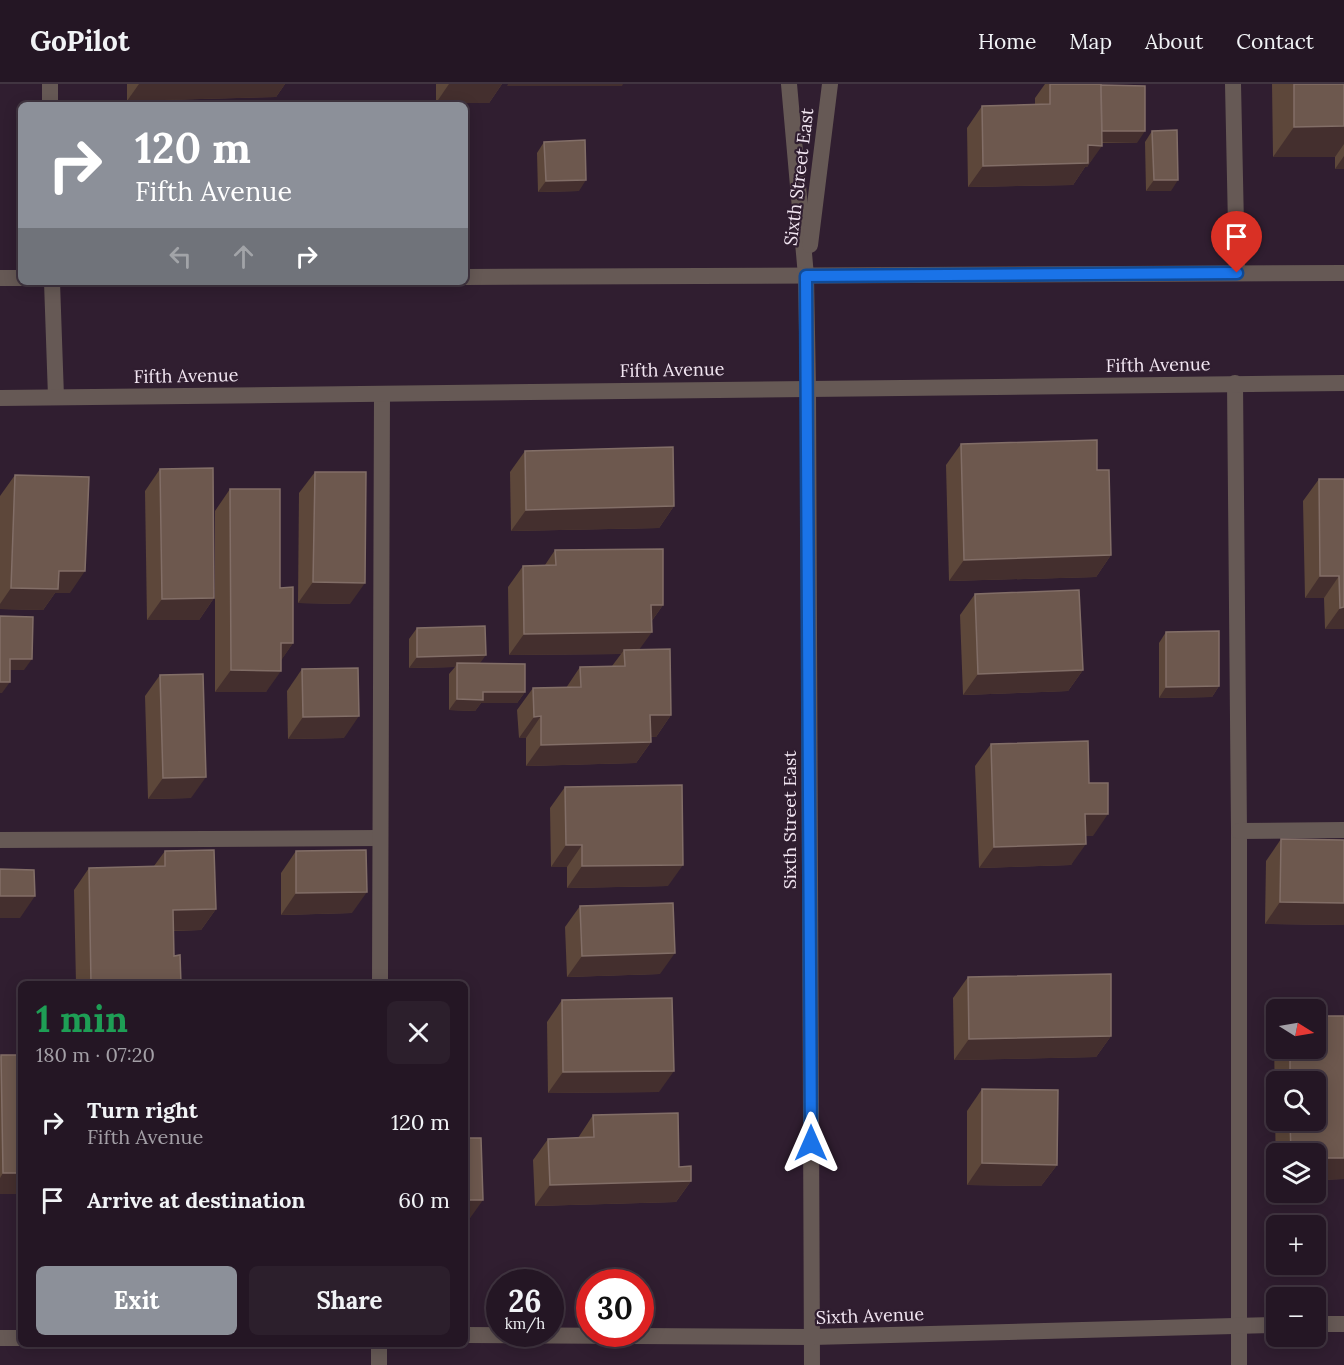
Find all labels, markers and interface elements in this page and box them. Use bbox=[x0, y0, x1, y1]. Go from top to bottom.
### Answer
text: GoPilot bbox=[30, 23, 129, 59]
text: Home bbox=[978, 28, 1036, 55]
text: Map bbox=[1069, 28, 1112, 55]
text: About bbox=[1145, 28, 1203, 55]
text: Contact bbox=[1236, 28, 1314, 55]
street label: Sixth Street East bbox=[779, 107, 818, 247]
text: 120 m bbox=[135, 121, 251, 175]
icon: right bbox=[36, 126, 114, 204]
text: Fifth Avenue bbox=[135, 174, 292, 208]
pin bbox=[1211, 211, 1262, 273]
icon: arrive bbox=[1220, 220, 1253, 253]
icon: left bbox=[164, 240, 197, 273]
icon: ahead bbox=[227, 240, 260, 273]
icon: right bbox=[290, 240, 323, 273]
street label: Fifth Avenue bbox=[1105, 352, 1211, 377]
street label: Fifth Avenue bbox=[619, 357, 725, 382]
street label: Fifth Avenue bbox=[133, 363, 239, 388]
street label: Sixth Street East bbox=[778, 751, 801, 889]
text: 1 min bbox=[36, 996, 128, 1042]
north arrow bbox=[1266, 999, 1326, 1059]
map controls bbox=[1266, 999, 1326, 1347]
button: close bbox=[387, 1001, 450, 1064]
text: 180 m · 07:20 bbox=[36, 1042, 155, 1067]
button: search bbox=[1266, 1071, 1326, 1131]
text: Turn right bbox=[87, 1096, 198, 1124]
icon: right bbox=[36, 1106, 69, 1139]
text: 120 m bbox=[391, 1108, 450, 1136]
position arrow bbox=[779, 1111, 843, 1175]
text: Fifth Avenue bbox=[87, 1124, 203, 1149]
button: layers bbox=[1266, 1143, 1326, 1203]
icon: arrive bbox=[36, 1184, 69, 1217]
text: Arrive at destination bbox=[87, 1186, 305, 1214]
text: 60 m bbox=[398, 1186, 450, 1214]
button: + bbox=[1266, 1215, 1326, 1275]
button: Exit bbox=[36, 1266, 237, 1335]
button: Share bbox=[249, 1266, 450, 1335]
speed limit sign: 30 bbox=[576, 1269, 654, 1347]
text: 26 bbox=[508, 1282, 542, 1320]
button: − bbox=[1266, 1287, 1326, 1347]
street label: Sixth Avenue bbox=[815, 1302, 925, 1329]
text: km/h bbox=[505, 1314, 545, 1333]

